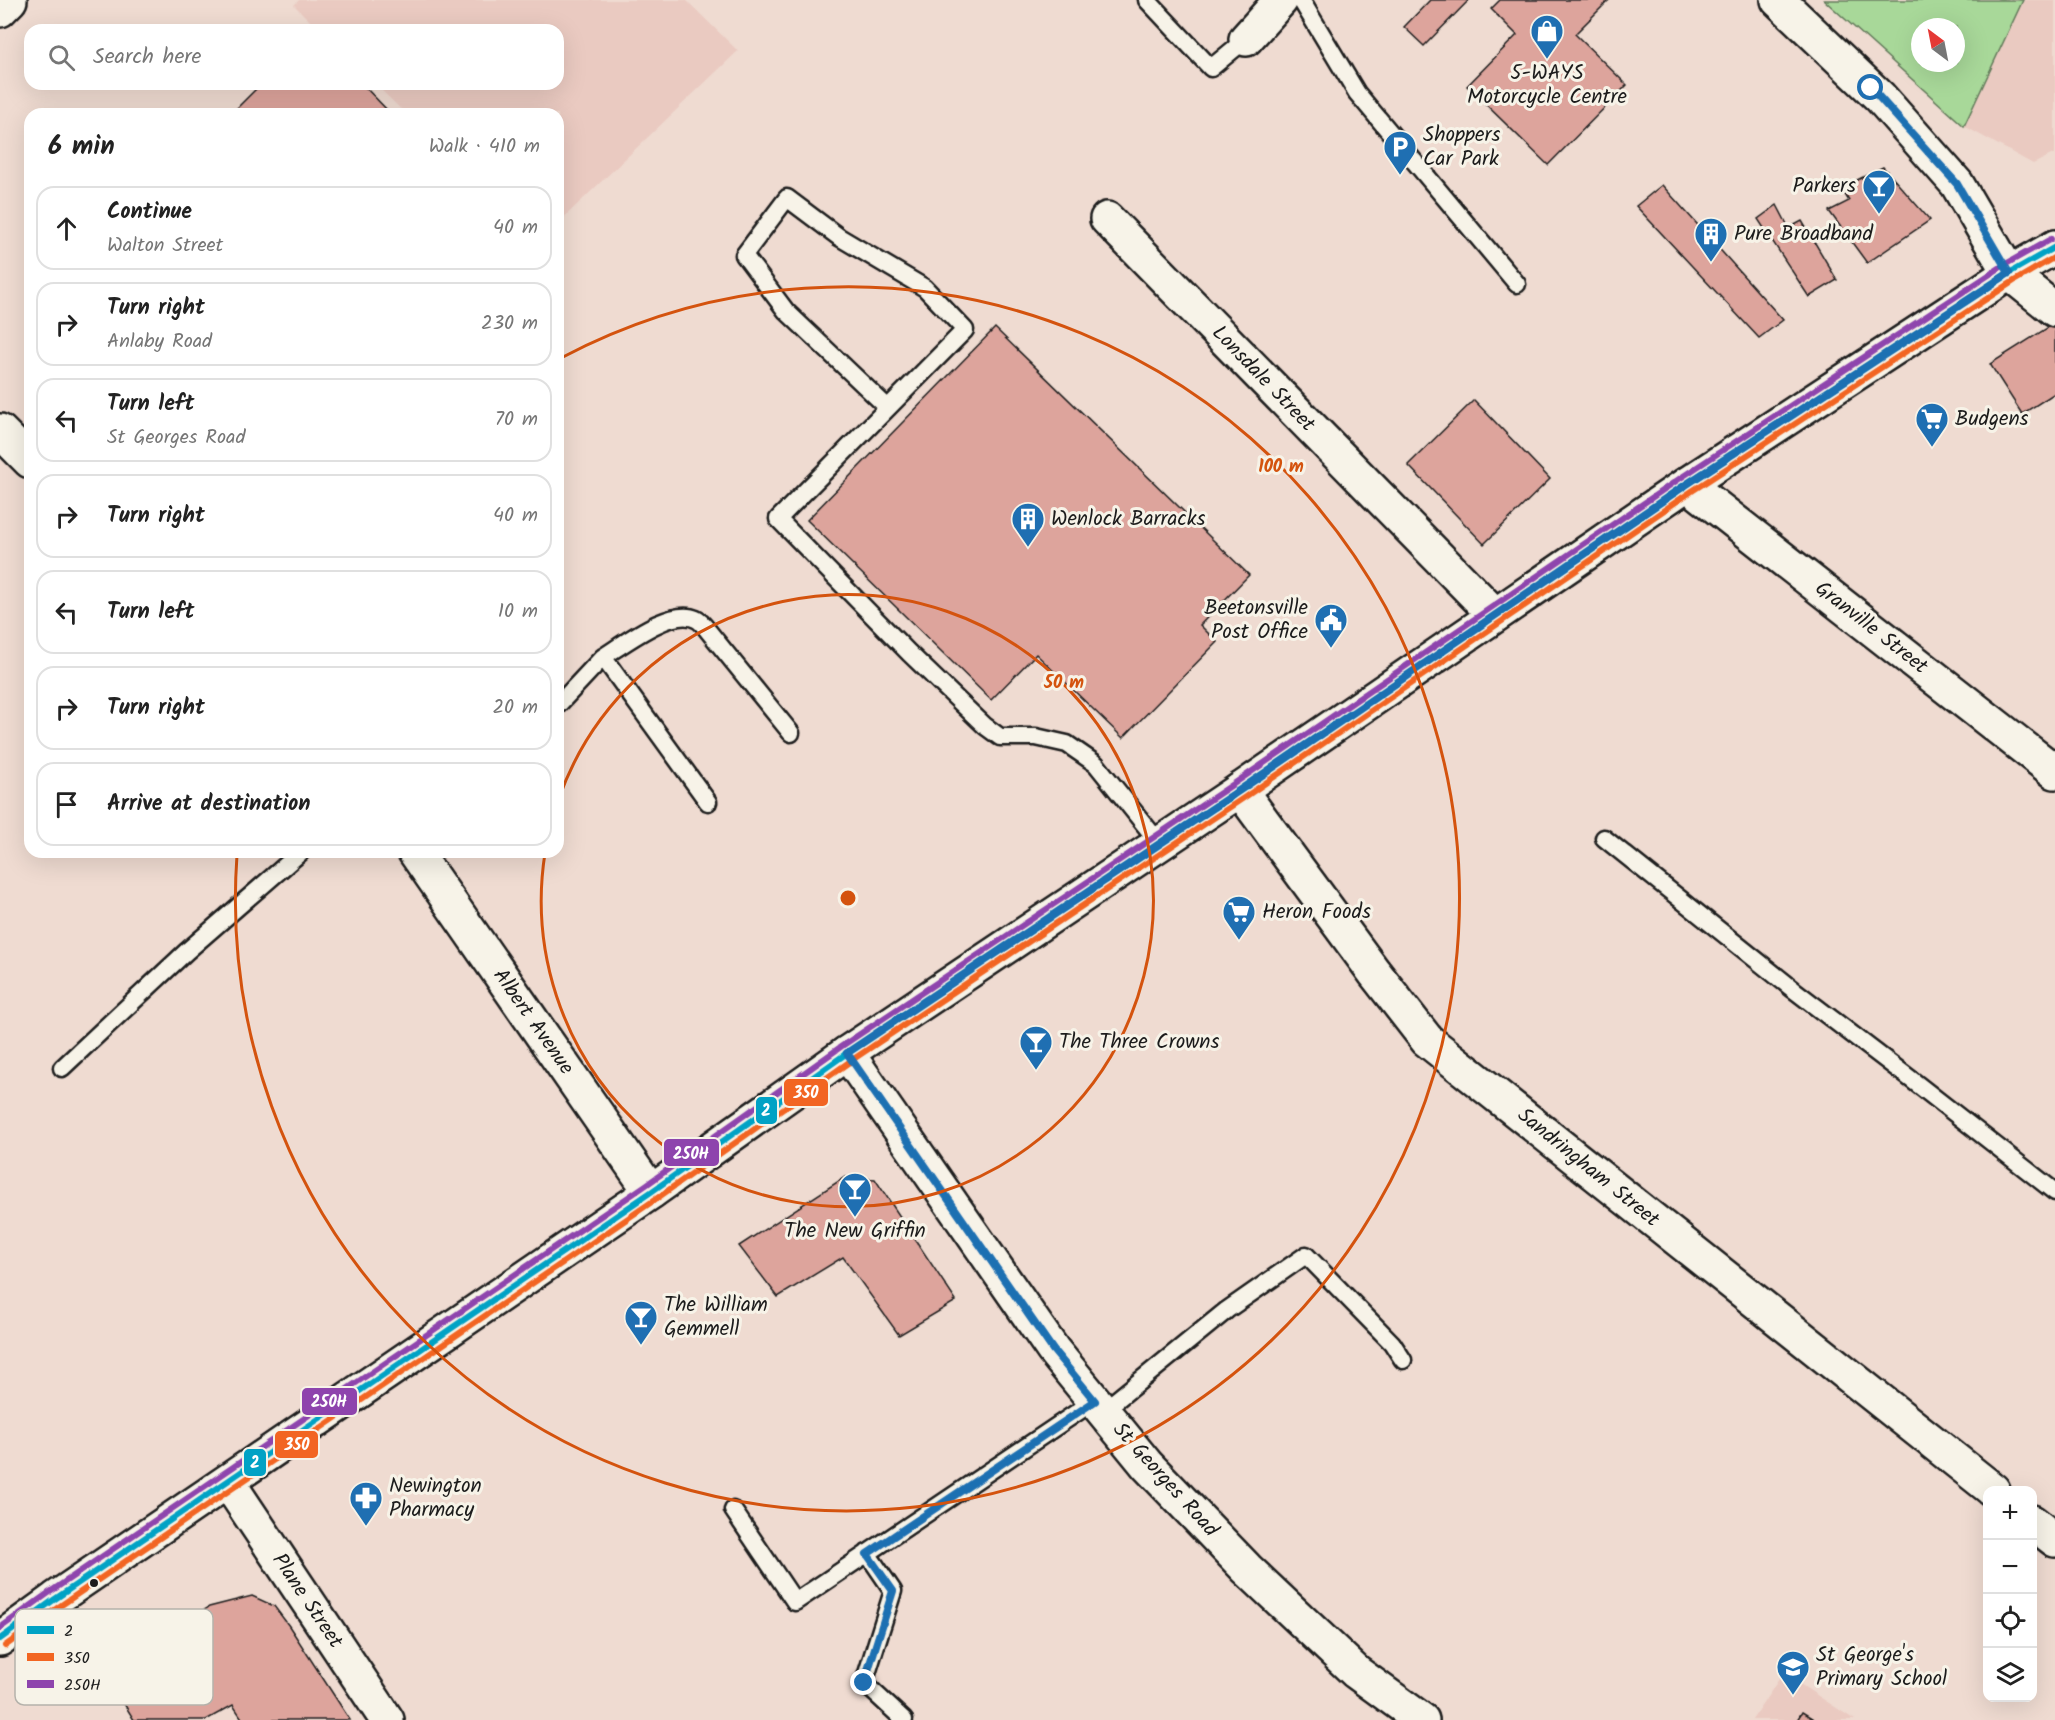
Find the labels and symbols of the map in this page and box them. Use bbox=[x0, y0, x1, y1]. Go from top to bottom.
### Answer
shop icon: 5-WAYS Motorcycle Centre bbox=[1529, 13, 1565, 60]
north arrow bbox=[1911, 18, 1965, 72]
place label: 5-WAYS Motorcycle Centre bbox=[1467, 57, 1628, 114]
route start bbox=[1857, 74, 1883, 100]
place label: Shoppers Car Park bbox=[1423, 119, 1500, 176]
parking icon: Shoppers Car Park bbox=[1382, 129, 1418, 176]
bar icon: Parkers bbox=[1861, 168, 1897, 215]
place label: Parkers bbox=[1793, 170, 1856, 203]
building icon: Pure Broadband bbox=[1693, 216, 1729, 263]
place label: Pure Broadband bbox=[1734, 218, 1874, 251]
street label: Lonsdale Street bbox=[1203, 318, 1323, 441]
supermarket icon: Budgens bbox=[1914, 401, 1950, 448]
place label: Budgens bbox=[1955, 403, 2029, 436]
text: 100 m bbox=[1258, 453, 1304, 482]
building icon: Wenlock Barracks bbox=[1010, 501, 1046, 548]
place label: Wenlock Barracks bbox=[1051, 503, 1206, 536]
street label: Granville Street bbox=[1807, 573, 1935, 683]
place label: Beetonsville Post Office bbox=[1204, 592, 1309, 649]
public building icon: Beetonsville Post Office bbox=[1313, 602, 1349, 649]
text: 50 m bbox=[1043, 669, 1084, 698]
centre of rings bbox=[838, 888, 858, 908]
supermarket icon: Heron Foods bbox=[1221, 894, 1257, 941]
place label: Heron Foods bbox=[1262, 896, 1371, 929]
street label: Albert Avenue bbox=[484, 962, 582, 1083]
bar icon: The Three Crowns bbox=[1018, 1024, 1054, 1071]
place label: The Three Crowns bbox=[1059, 1026, 1219, 1059]
line badge: 350 bbox=[783, 1078, 829, 1107]
text: 350 bbox=[792, 1081, 819, 1106]
line badge: 2 bbox=[755, 1096, 778, 1125]
text: 2 bbox=[761, 1099, 771, 1124]
street label: Sandringham Street bbox=[1510, 1100, 1667, 1237]
line badge: 250H bbox=[663, 1138, 720, 1167]
text: 250H bbox=[673, 1142, 709, 1167]
bar icon: The New Griffin bbox=[837, 1171, 873, 1218]
place label: The New Griffin bbox=[784, 1215, 926, 1248]
place label: The William Gemmell bbox=[664, 1289, 768, 1346]
bar icon: The William Gemmell bbox=[623, 1299, 659, 1346]
line badge: 250H bbox=[301, 1387, 358, 1416]
text: 250H bbox=[311, 1390, 347, 1415]
street label: St Georges Road bbox=[1104, 1415, 1226, 1545]
line badge: 350 bbox=[274, 1430, 319, 1459]
text: 350 bbox=[283, 1433, 310, 1458]
line badge: 2 bbox=[243, 1448, 267, 1477]
text: 2 bbox=[250, 1451, 260, 1476]
place label: Newington Pharmacy bbox=[389, 1470, 482, 1527]
pharmacy icon: Newington Pharmacy bbox=[348, 1480, 384, 1527]
street label: Plane Street bbox=[263, 1547, 352, 1656]
unlabelled marker bbox=[88, 1577, 100, 1589]
legend bbox=[15, 1609, 213, 1705]
text: 2 bbox=[64, 1619, 73, 1644]
place label: St George's Primary School bbox=[1816, 1639, 1947, 1696]
text: 350 bbox=[64, 1646, 90, 1671]
school or university icon: St George's Primary School bbox=[1775, 1649, 1811, 1696]
route end bbox=[850, 1669, 876, 1695]
text: 250H bbox=[64, 1673, 101, 1698]

